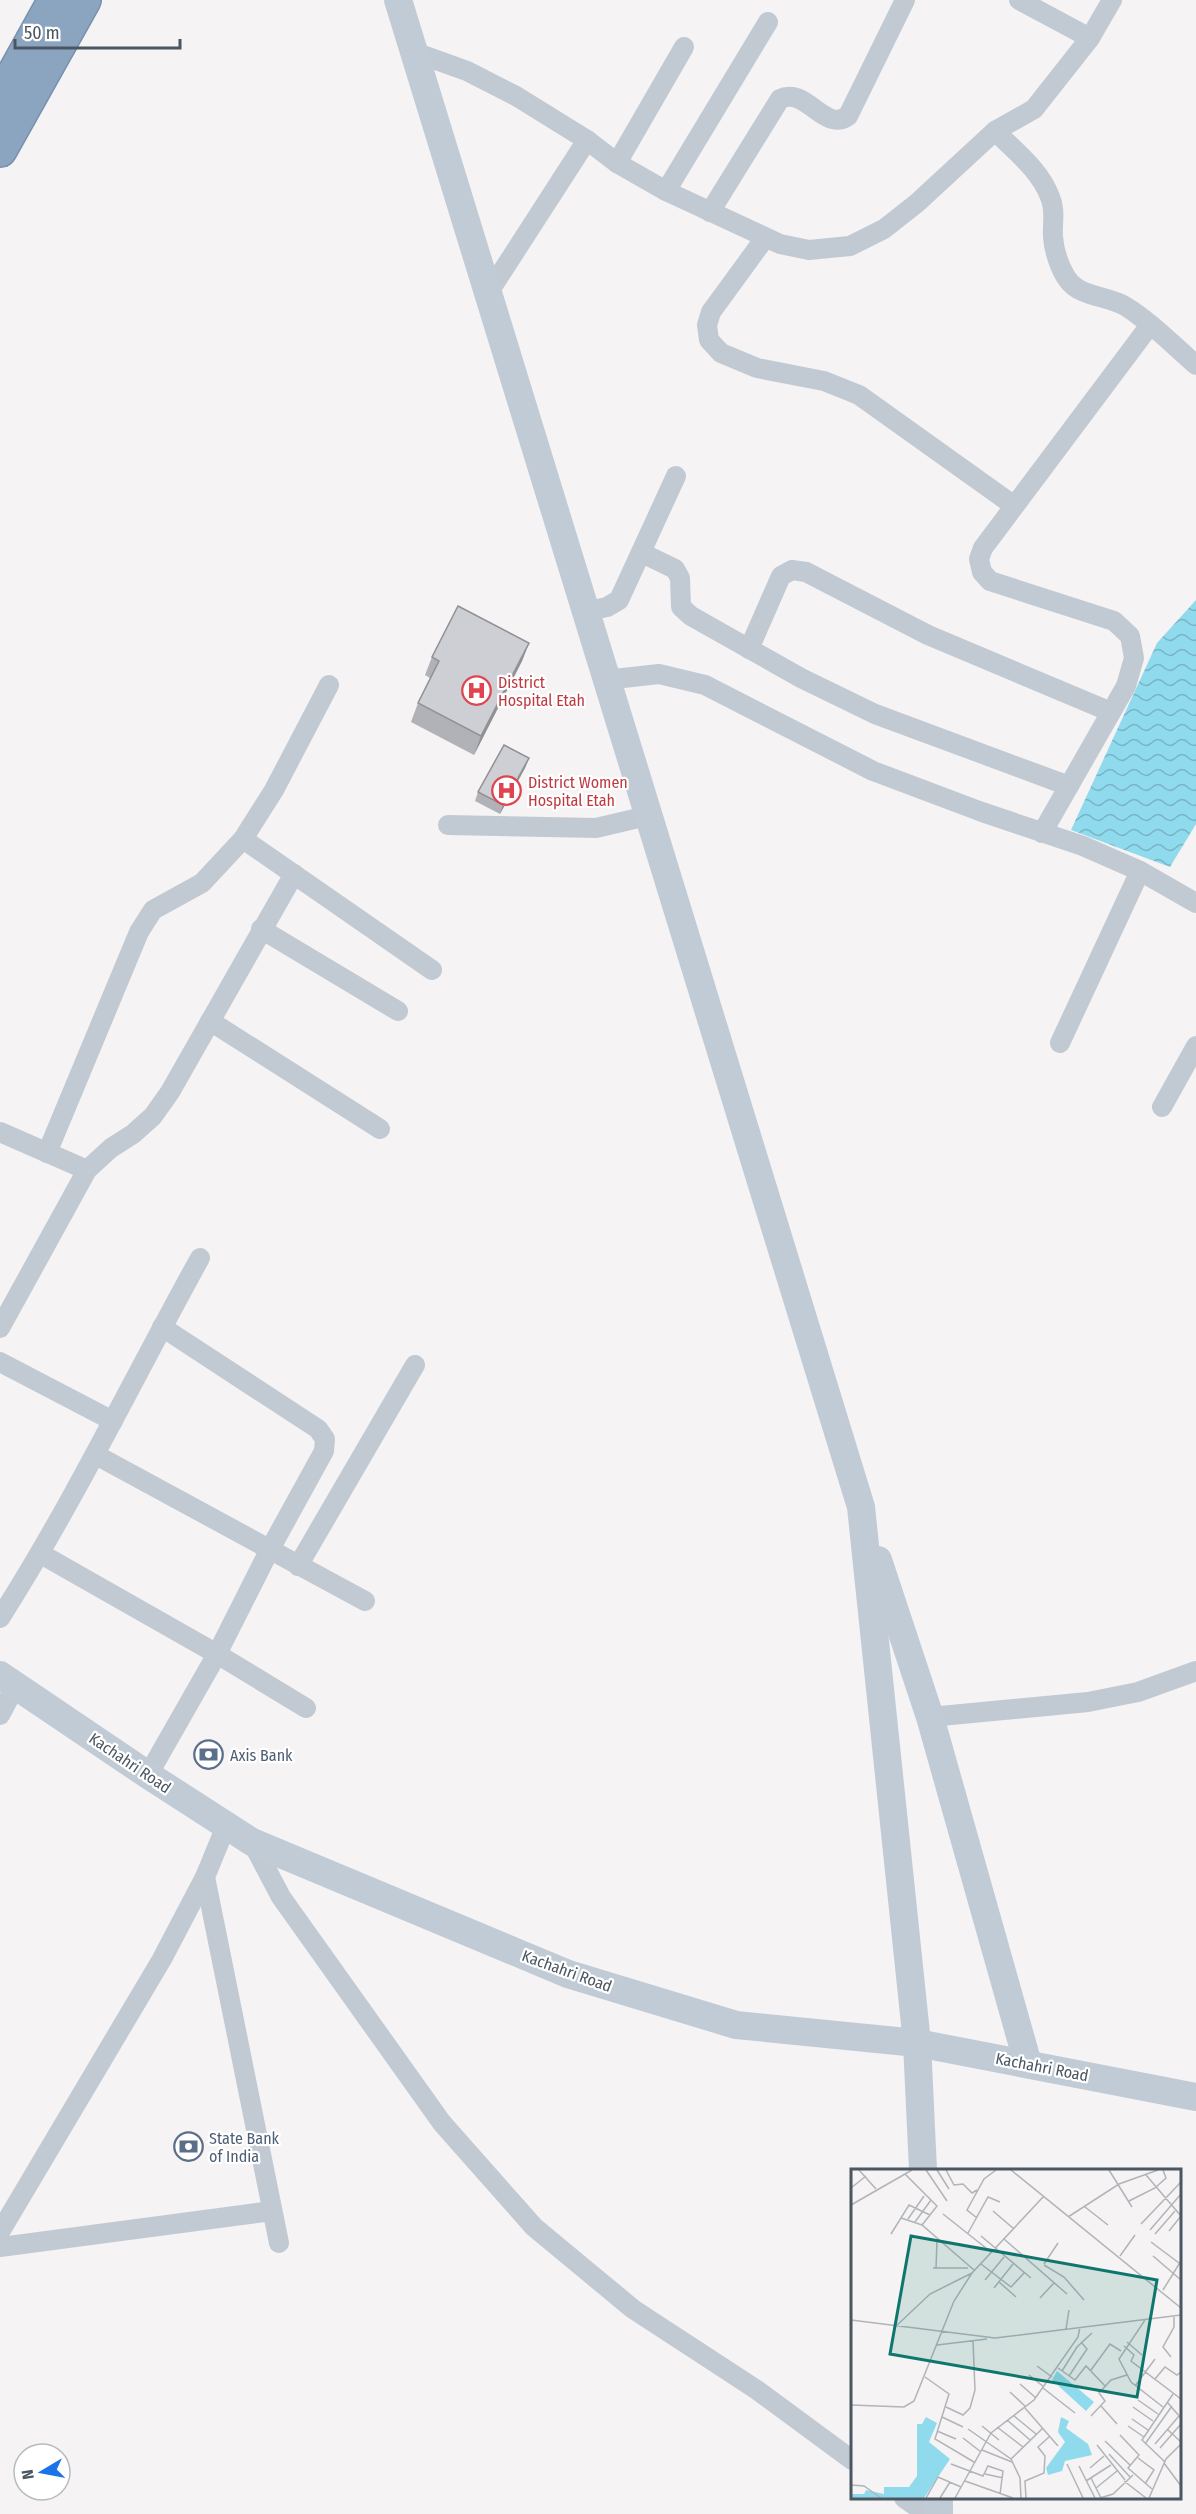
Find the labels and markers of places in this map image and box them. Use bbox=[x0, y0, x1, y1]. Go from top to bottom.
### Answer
place label: District Hospital Etah bbox=[498, 673, 585, 710]
hospital icon: District Hospital Etah bbox=[461, 675, 493, 707]
place label: District Women Hospital Etah bbox=[528, 773, 628, 810]
hospital icon: District Women Hospital Etah bbox=[491, 775, 523, 807]
bank icon: Axis Bank bbox=[193, 1739, 225, 1771]
place label: Axis Bank bbox=[230, 1746, 293, 1765]
place label: State Bank of India bbox=[209, 2129, 280, 2166]
bank icon: State Bank of India bbox=[172, 2131, 204, 2163]

